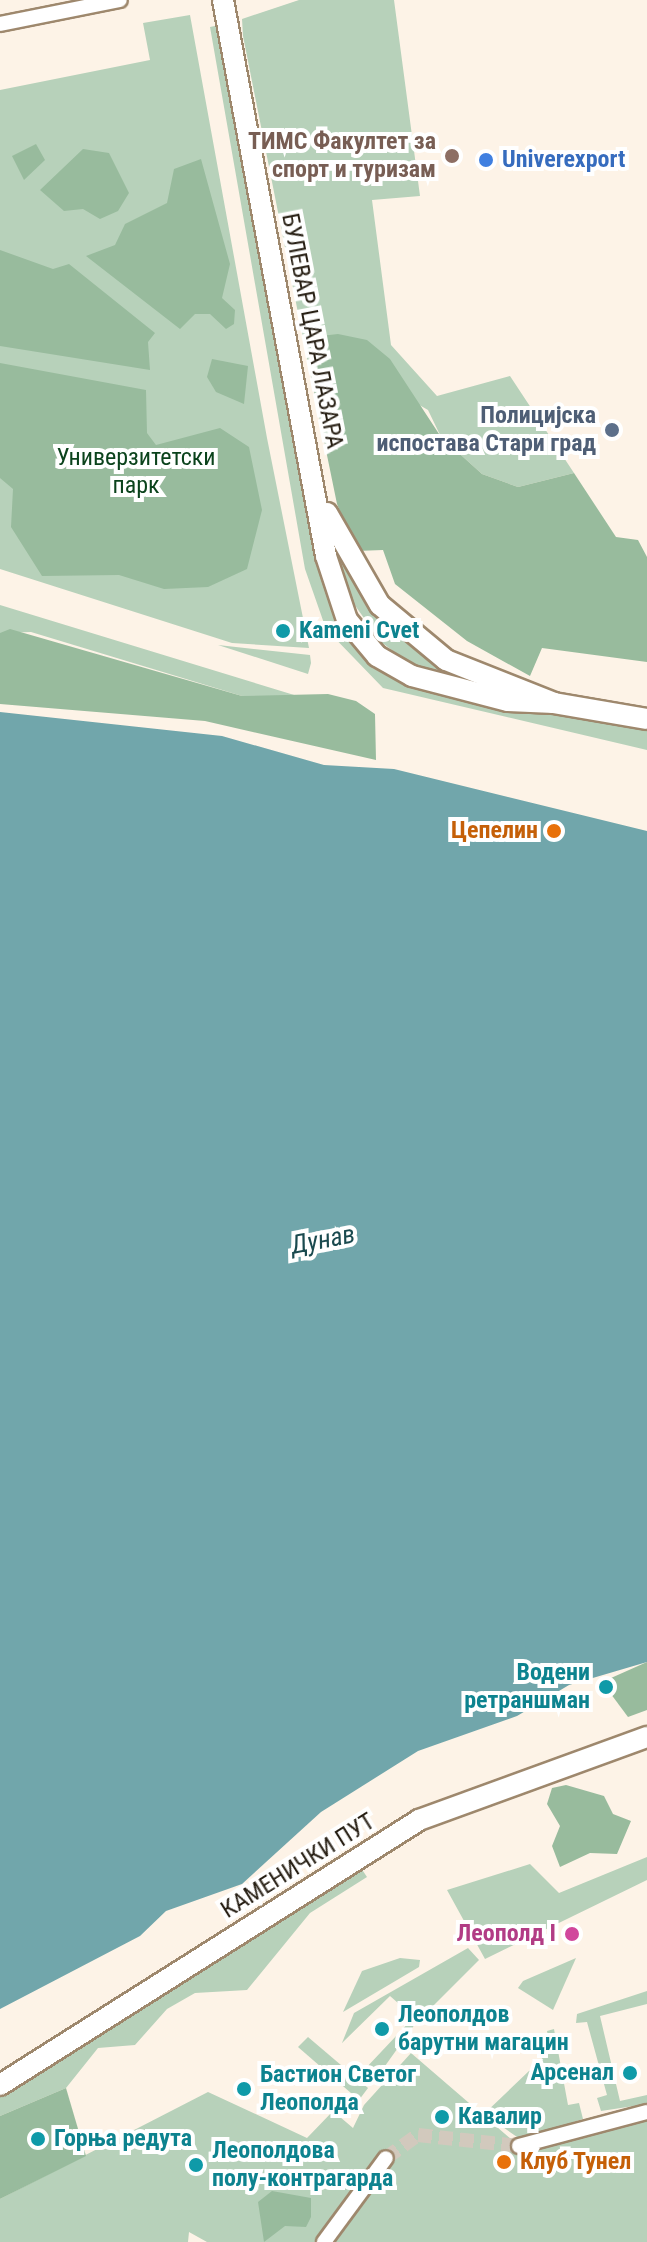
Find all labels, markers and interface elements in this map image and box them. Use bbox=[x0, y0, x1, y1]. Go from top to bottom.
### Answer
place label: ТИМС Факултет за спорт и туризам bbox=[248, 128, 436, 184]
place label: Univerexport bbox=[502, 146, 625, 174]
marker: ТИМС Факултет за спорт и туризам bbox=[443, 147, 461, 165]
marker: Univerexport bbox=[477, 151, 495, 169]
street label: БУЛЕВАР ЦАРА ЛАЗАРА bbox=[275, 211, 349, 451]
place label: Полицијска испостава Стари град bbox=[376, 402, 596, 458]
marker: Полицијска испостава Стари град bbox=[603, 421, 621, 439]
park label: Универзитетски парк bbox=[56, 444, 216, 500]
place label: Kameni Cvet bbox=[299, 617, 419, 645]
marker: Kameni Cvet bbox=[274, 622, 292, 640]
place label: Цепелин bbox=[451, 817, 538, 845]
marker: Цепелин bbox=[545, 822, 563, 840]
water label: Дунав bbox=[288, 1219, 358, 1261]
place label: Водени ретраншман bbox=[464, 1659, 590, 1715]
marker: Водени ретраншман bbox=[597, 1678, 615, 1696]
street label: КАМЕНИЧКИ ПУТ bbox=[216, 1807, 380, 1925]
place label: Леополд I bbox=[457, 1920, 556, 1948]
marker: Леополд I bbox=[563, 1925, 581, 1943]
place label: Леополдов барутни магацин bbox=[398, 2001, 569, 2057]
marker: Леополдов барутни магацин bbox=[373, 2020, 391, 2038]
place label: Арсенал bbox=[531, 2059, 614, 2087]
place label: Бастион Светог Леополда bbox=[260, 2061, 416, 2117]
marker: Арсенал bbox=[621, 2064, 639, 2082]
marker: Бастион Светог Леополда bbox=[235, 2080, 253, 2098]
place label: Кавалир bbox=[458, 2103, 542, 2131]
marker: Кавалир bbox=[433, 2108, 451, 2126]
place label: Горња редута bbox=[54, 2125, 192, 2153]
marker: Горња редута bbox=[29, 2130, 47, 2148]
place label: Леополдова полу-контрагарда bbox=[212, 2137, 393, 2193]
place label: Клуб Тунел bbox=[520, 2148, 632, 2176]
marker: Клуб Тунел bbox=[495, 2153, 513, 2171]
marker: Леополдова полу-контрагарда bbox=[187, 2156, 205, 2174]

